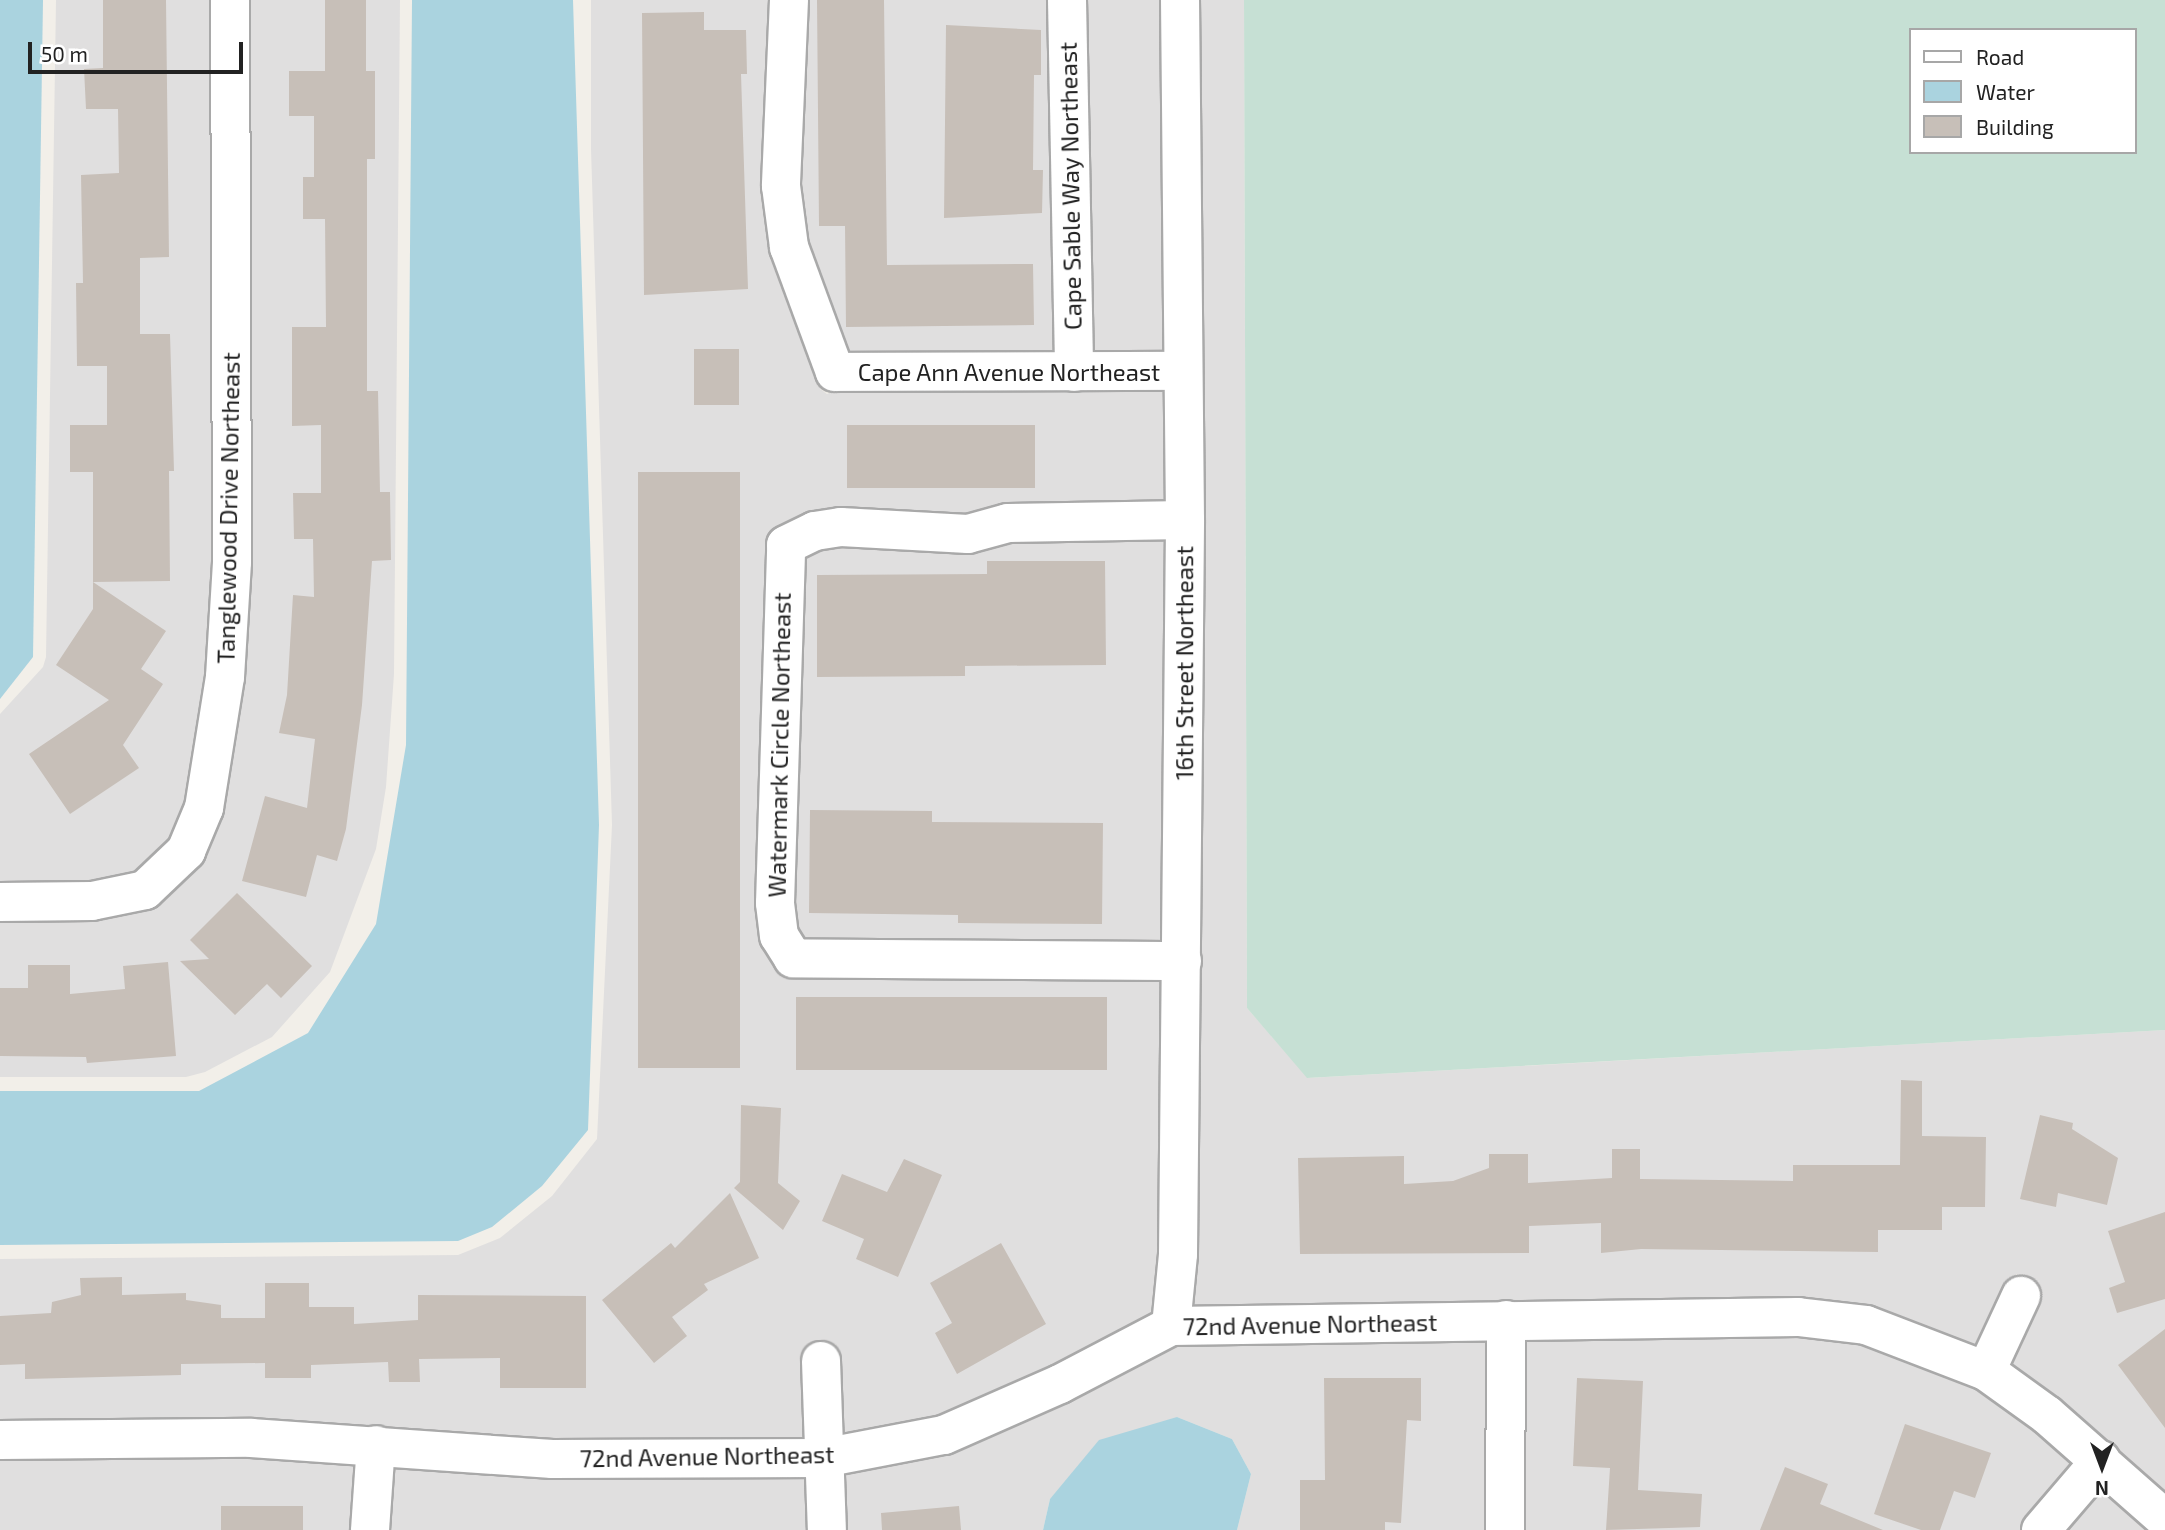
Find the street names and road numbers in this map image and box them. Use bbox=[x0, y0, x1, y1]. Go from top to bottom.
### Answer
street label: Cape Sable Way Northeast bbox=[1053, 41, 1087, 331]
street label: Tanglewood Drive Northeast bbox=[211, 352, 245, 664]
street label: Cape Ann Avenue Northeast bbox=[857, 358, 1161, 386]
street label: 16th Street Northeast bbox=[1170, 546, 1198, 780]
street label: Watermark Circle Northeast bbox=[762, 592, 796, 898]
street label: 72nd Avenue Northeast bbox=[1182, 1307, 1438, 1341]
street label: 72nd Avenue Northeast bbox=[579, 1439, 835, 1473]

